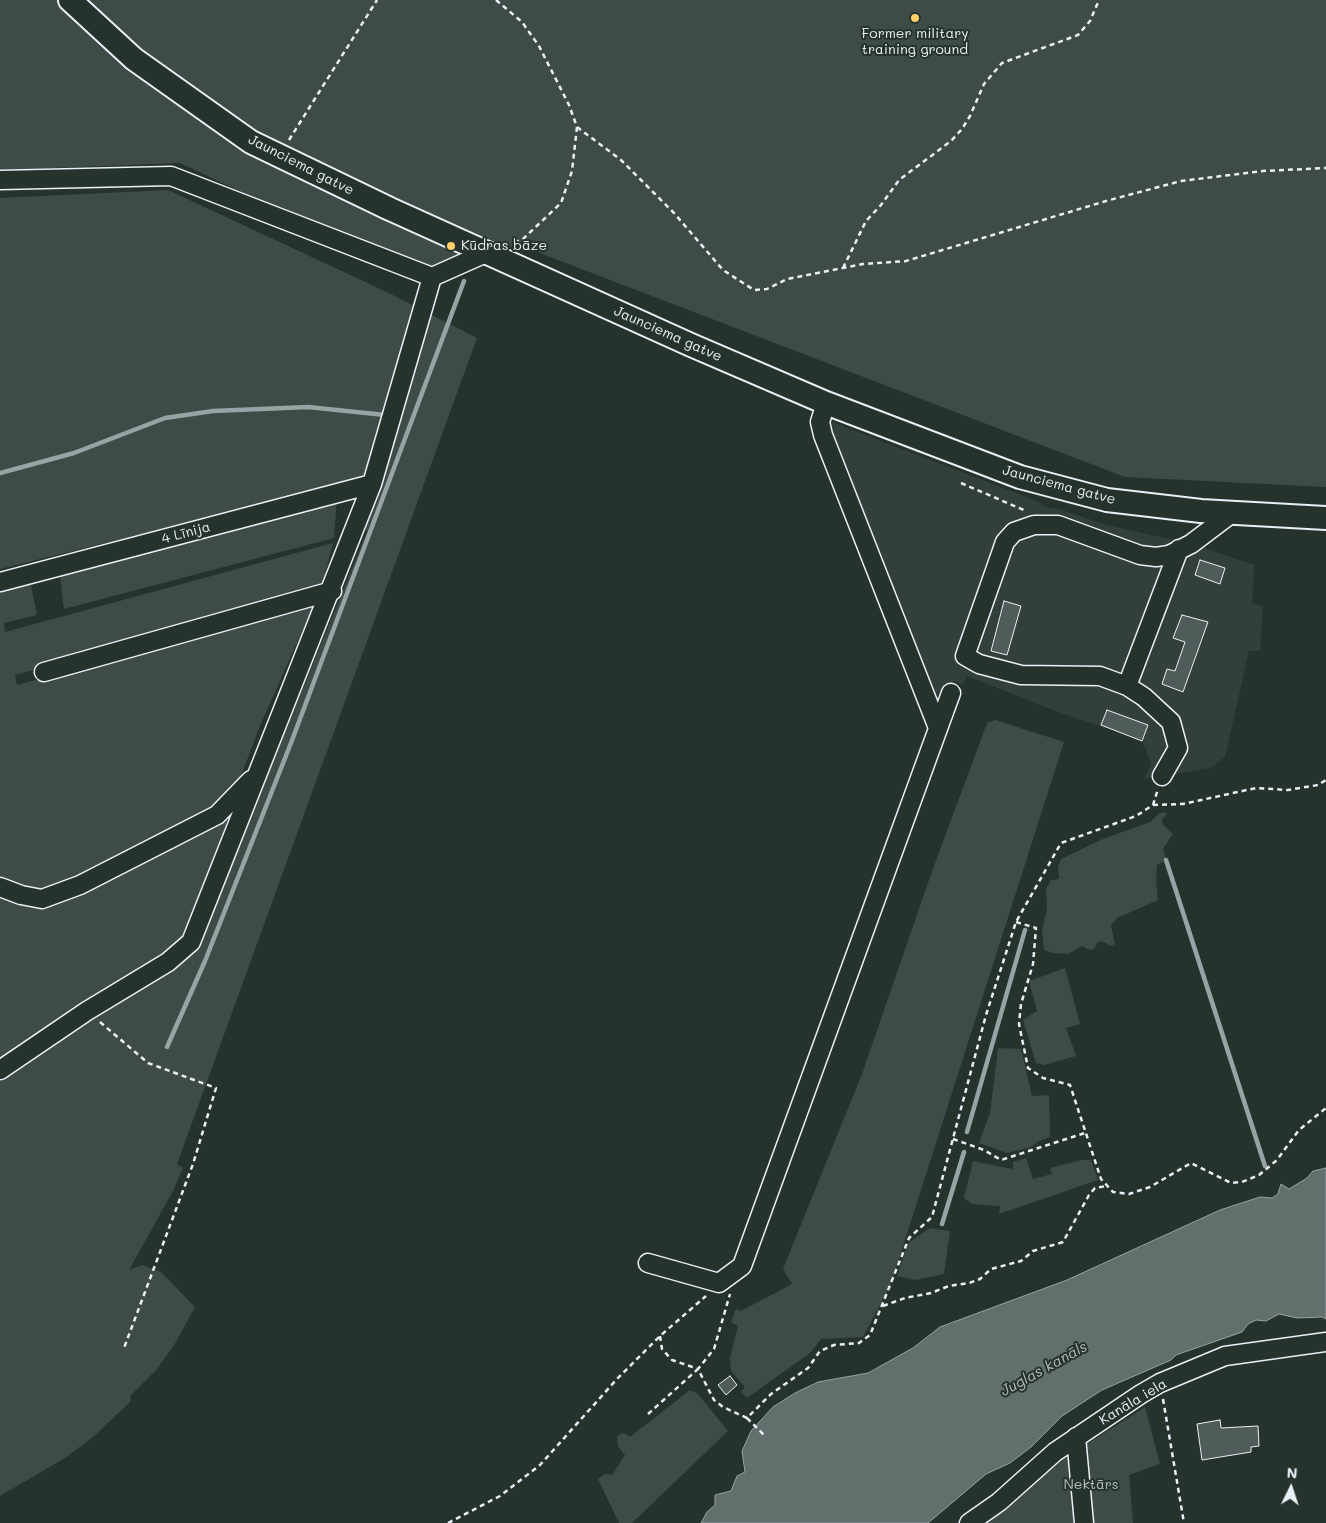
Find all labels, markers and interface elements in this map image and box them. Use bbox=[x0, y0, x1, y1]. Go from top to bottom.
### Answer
marker: Former military training ground bbox=[909, 12, 921, 24]
place label: Former military training ground bbox=[862, 26, 968, 58]
street label: Jaunciema gatve bbox=[245, 131, 357, 199]
place label: Kūdras bāze bbox=[461, 238, 547, 254]
marker: Kūdras bāze bbox=[445, 240, 457, 252]
street label: Jaunciema gatve bbox=[611, 303, 725, 365]
street label: Jaunciema gatve bbox=[1001, 462, 1117, 508]
street label: 4 Līnija bbox=[160, 518, 212, 548]
water label: Juglas kanāls bbox=[997, 1338, 1091, 1400]
street label: Kanāla iela bbox=[1096, 1375, 1170, 1429]
north arrow bbox=[1266, 1463, 1316, 1513]
text: N bbox=[1286, 1463, 1298, 1482]
park label: Nektārs bbox=[1063, 1477, 1119, 1493]

